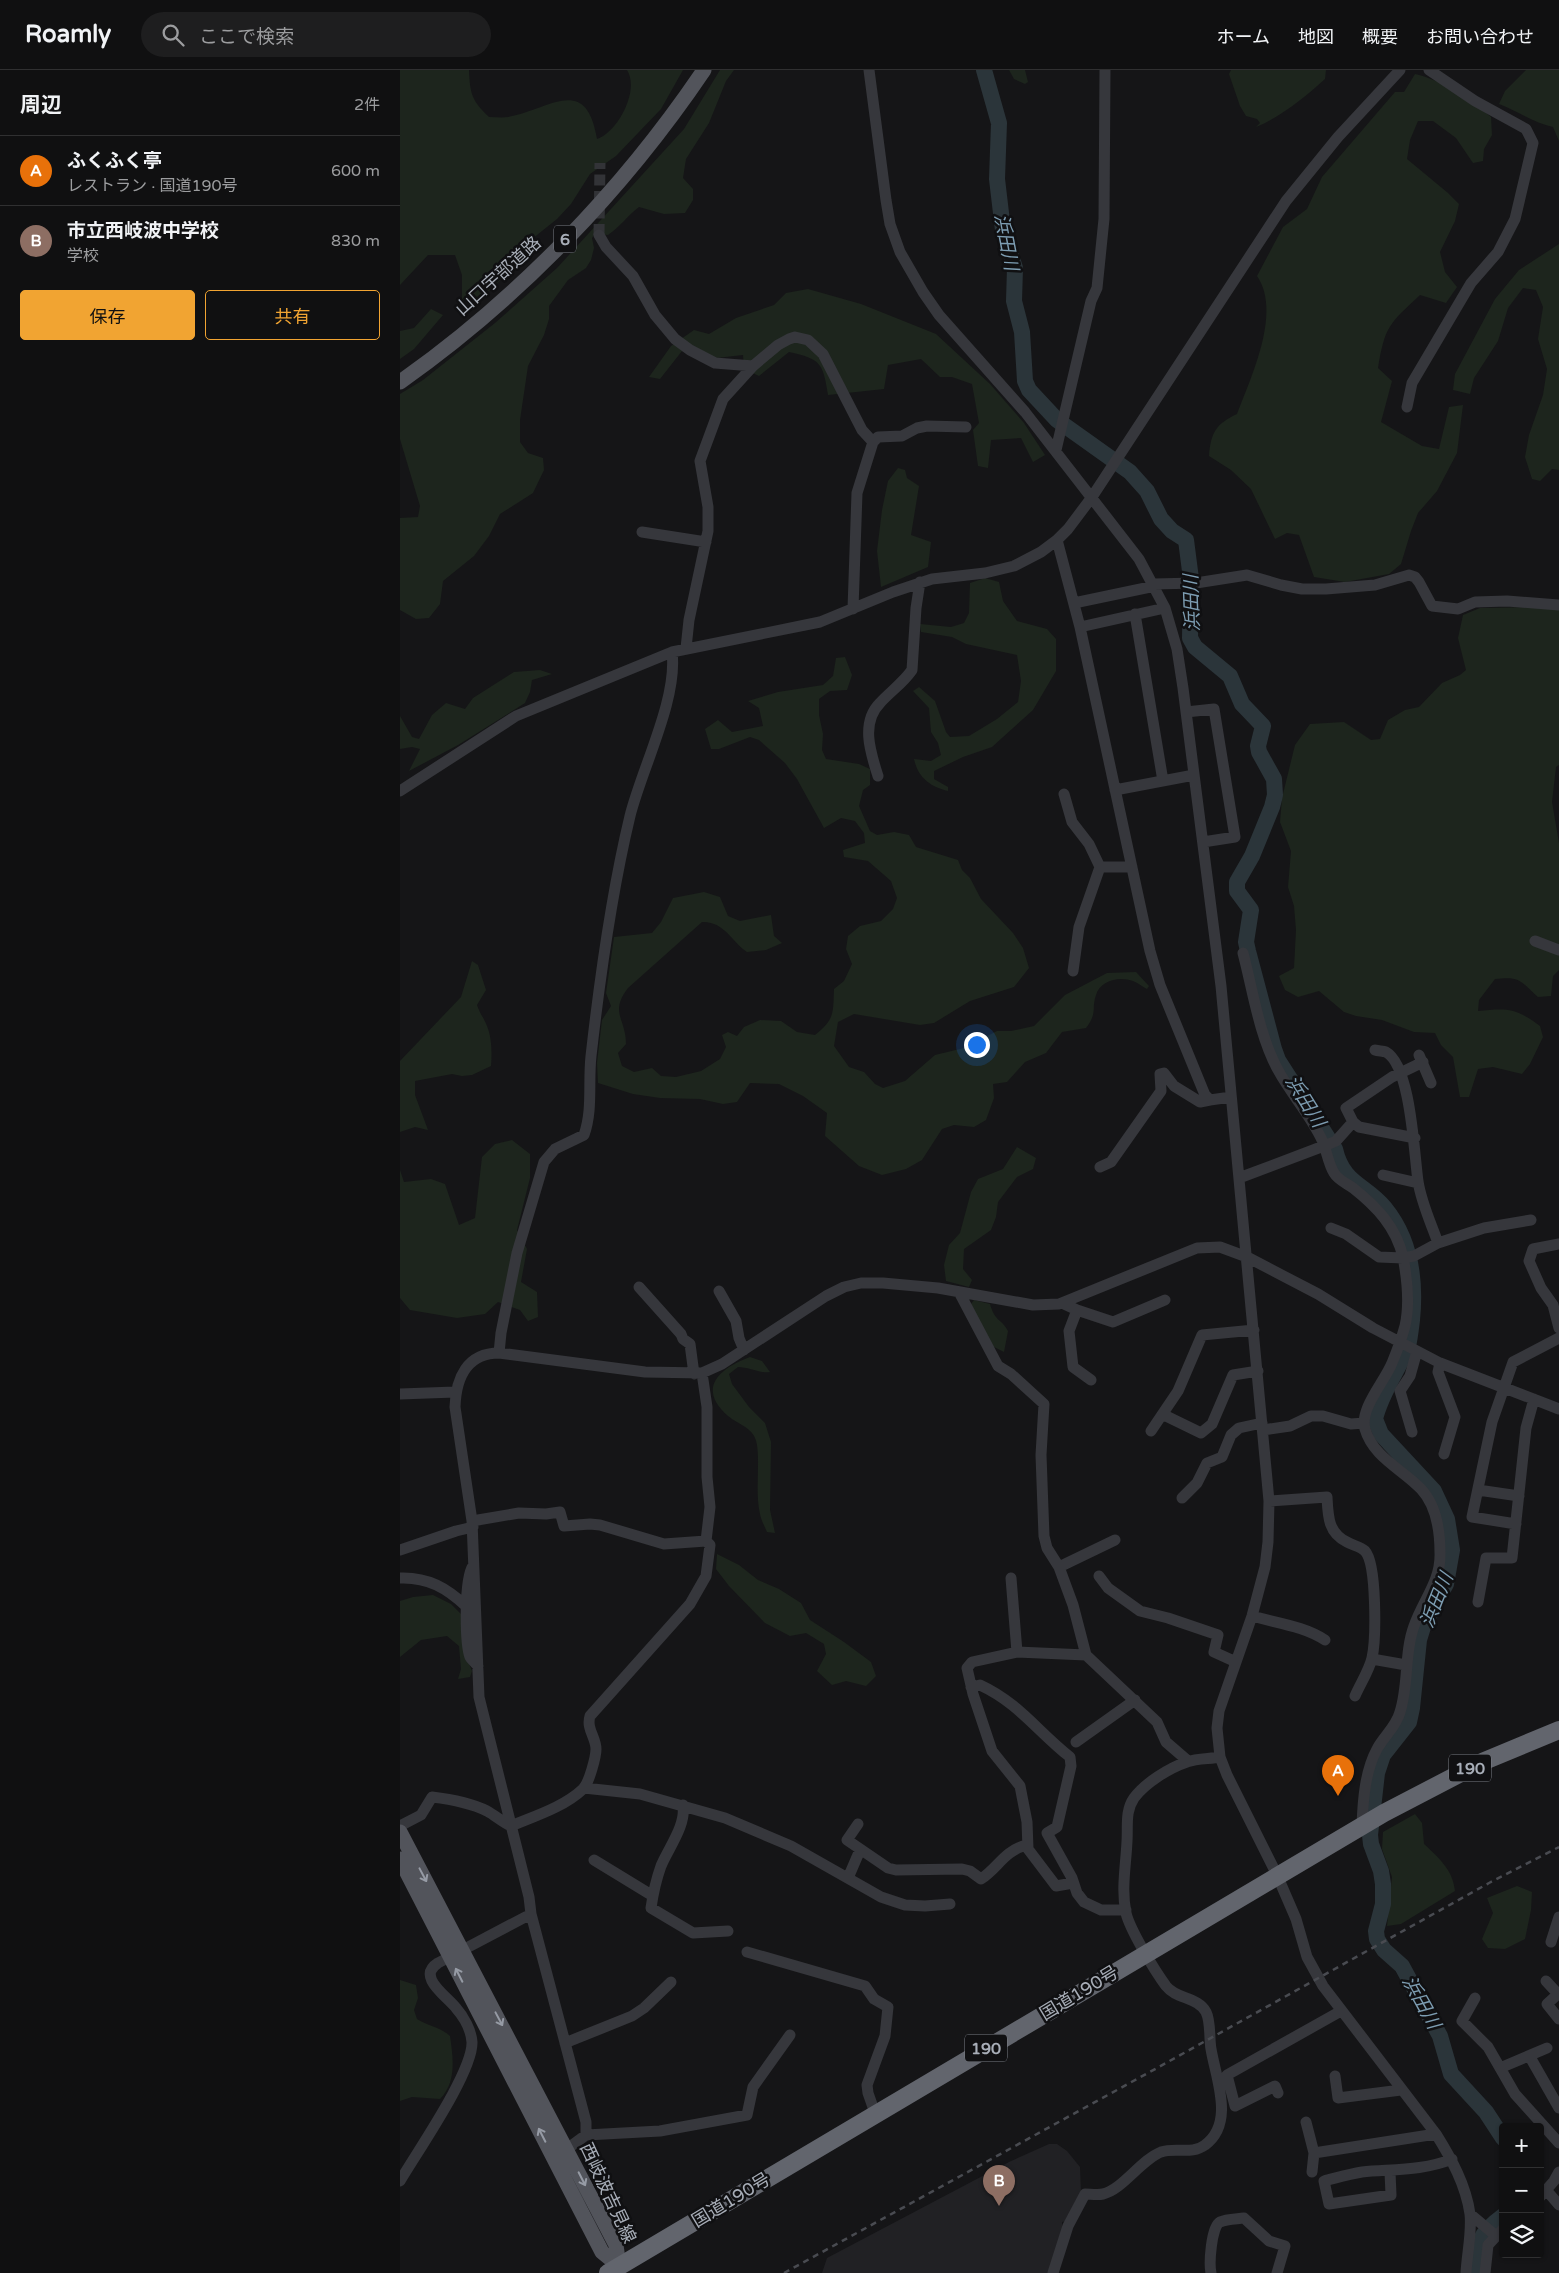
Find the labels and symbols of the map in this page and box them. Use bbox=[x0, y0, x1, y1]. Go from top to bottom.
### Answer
water label: 浜田川 bbox=[990, 212, 1023, 274]
road number: 6 bbox=[554, 226, 576, 252]
street label: 山口宇部道路 bbox=[451, 232, 545, 320]
water label: 浜田川 bbox=[1180, 572, 1204, 632]
your location bbox=[964, 1032, 990, 1058]
water label: 浜田川 bbox=[1281, 1072, 1331, 1133]
water label: 浜田川 bbox=[1416, 1568, 1459, 1631]
pin: A bbox=[1322, 1755, 1354, 1796]
road number: 190 bbox=[1449, 1755, 1491, 1782]
one-way arrow bbox=[418, 1868, 428, 1883]
street label: 国道190号 bbox=[1036, 1961, 1122, 2025]
one-way arrow bbox=[454, 1968, 463, 1983]
water label: 浜田川 bbox=[1398, 1972, 1446, 2034]
one-way arrow bbox=[495, 2011, 504, 2026]
road number: 190 bbox=[965, 2035, 1007, 2062]
one-way arrow bbox=[537, 2127, 547, 2142]
street label: 西岐波吉見線 bbox=[575, 2139, 641, 2247]
pin: B bbox=[983, 2165, 1015, 2206]
street label: 国道190号 bbox=[688, 2168, 774, 2232]
one-way arrow bbox=[578, 2171, 587, 2186]

